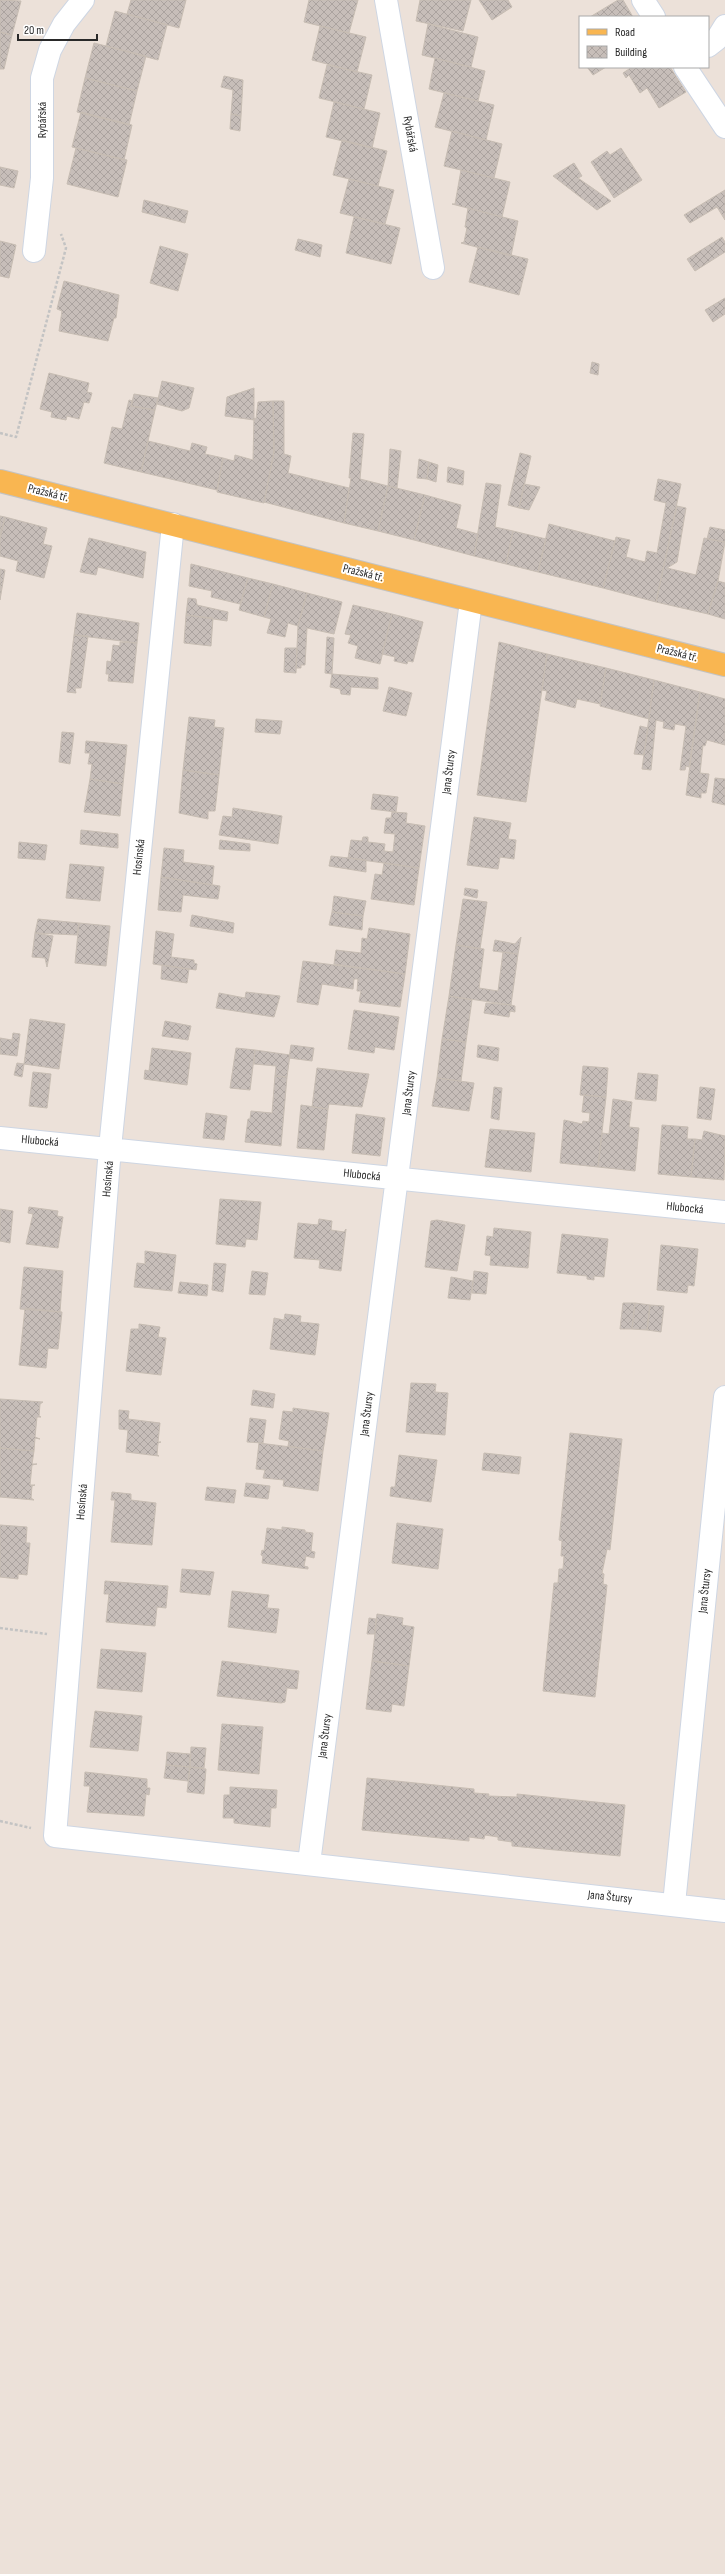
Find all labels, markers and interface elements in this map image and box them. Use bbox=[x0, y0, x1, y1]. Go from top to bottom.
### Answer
scale bar bbox=[18, 16, 97, 42]
legend bbox=[579, 16, 709, 68]
text: 20 m bbox=[24, 23, 44, 38]
text: Road bbox=[615, 25, 635, 40]
text: Building bbox=[615, 45, 647, 60]
street label: Rybářská bbox=[35, 101, 50, 138]
street label: Rybářská bbox=[399, 115, 421, 154]
street label: Pražská tř. bbox=[26, 481, 70, 505]
street label: Pražská tř. bbox=[341, 561, 385, 585]
street label: Pražská tř. bbox=[655, 641, 699, 665]
street label: Jana Štursy bbox=[439, 749, 459, 796]
street label: Hosínská bbox=[130, 838, 148, 876]
street label: Jana Štursy bbox=[399, 1070, 419, 1117]
street label: Hlubocká bbox=[21, 1132, 60, 1150]
street label: Hosínská bbox=[99, 1160, 117, 1198]
street label: Hlubocká bbox=[343, 1166, 382, 1184]
street label: Hlubocká bbox=[666, 1199, 705, 1217]
street label: Jana Štursy bbox=[357, 1391, 377, 1438]
street label: Hosínská bbox=[73, 1483, 91, 1521]
street label: Jana Štursy bbox=[695, 1568, 715, 1615]
street label: Jana Štursy bbox=[315, 1713, 335, 1760]
street label: Jana Štursy bbox=[586, 1887, 633, 1907]

